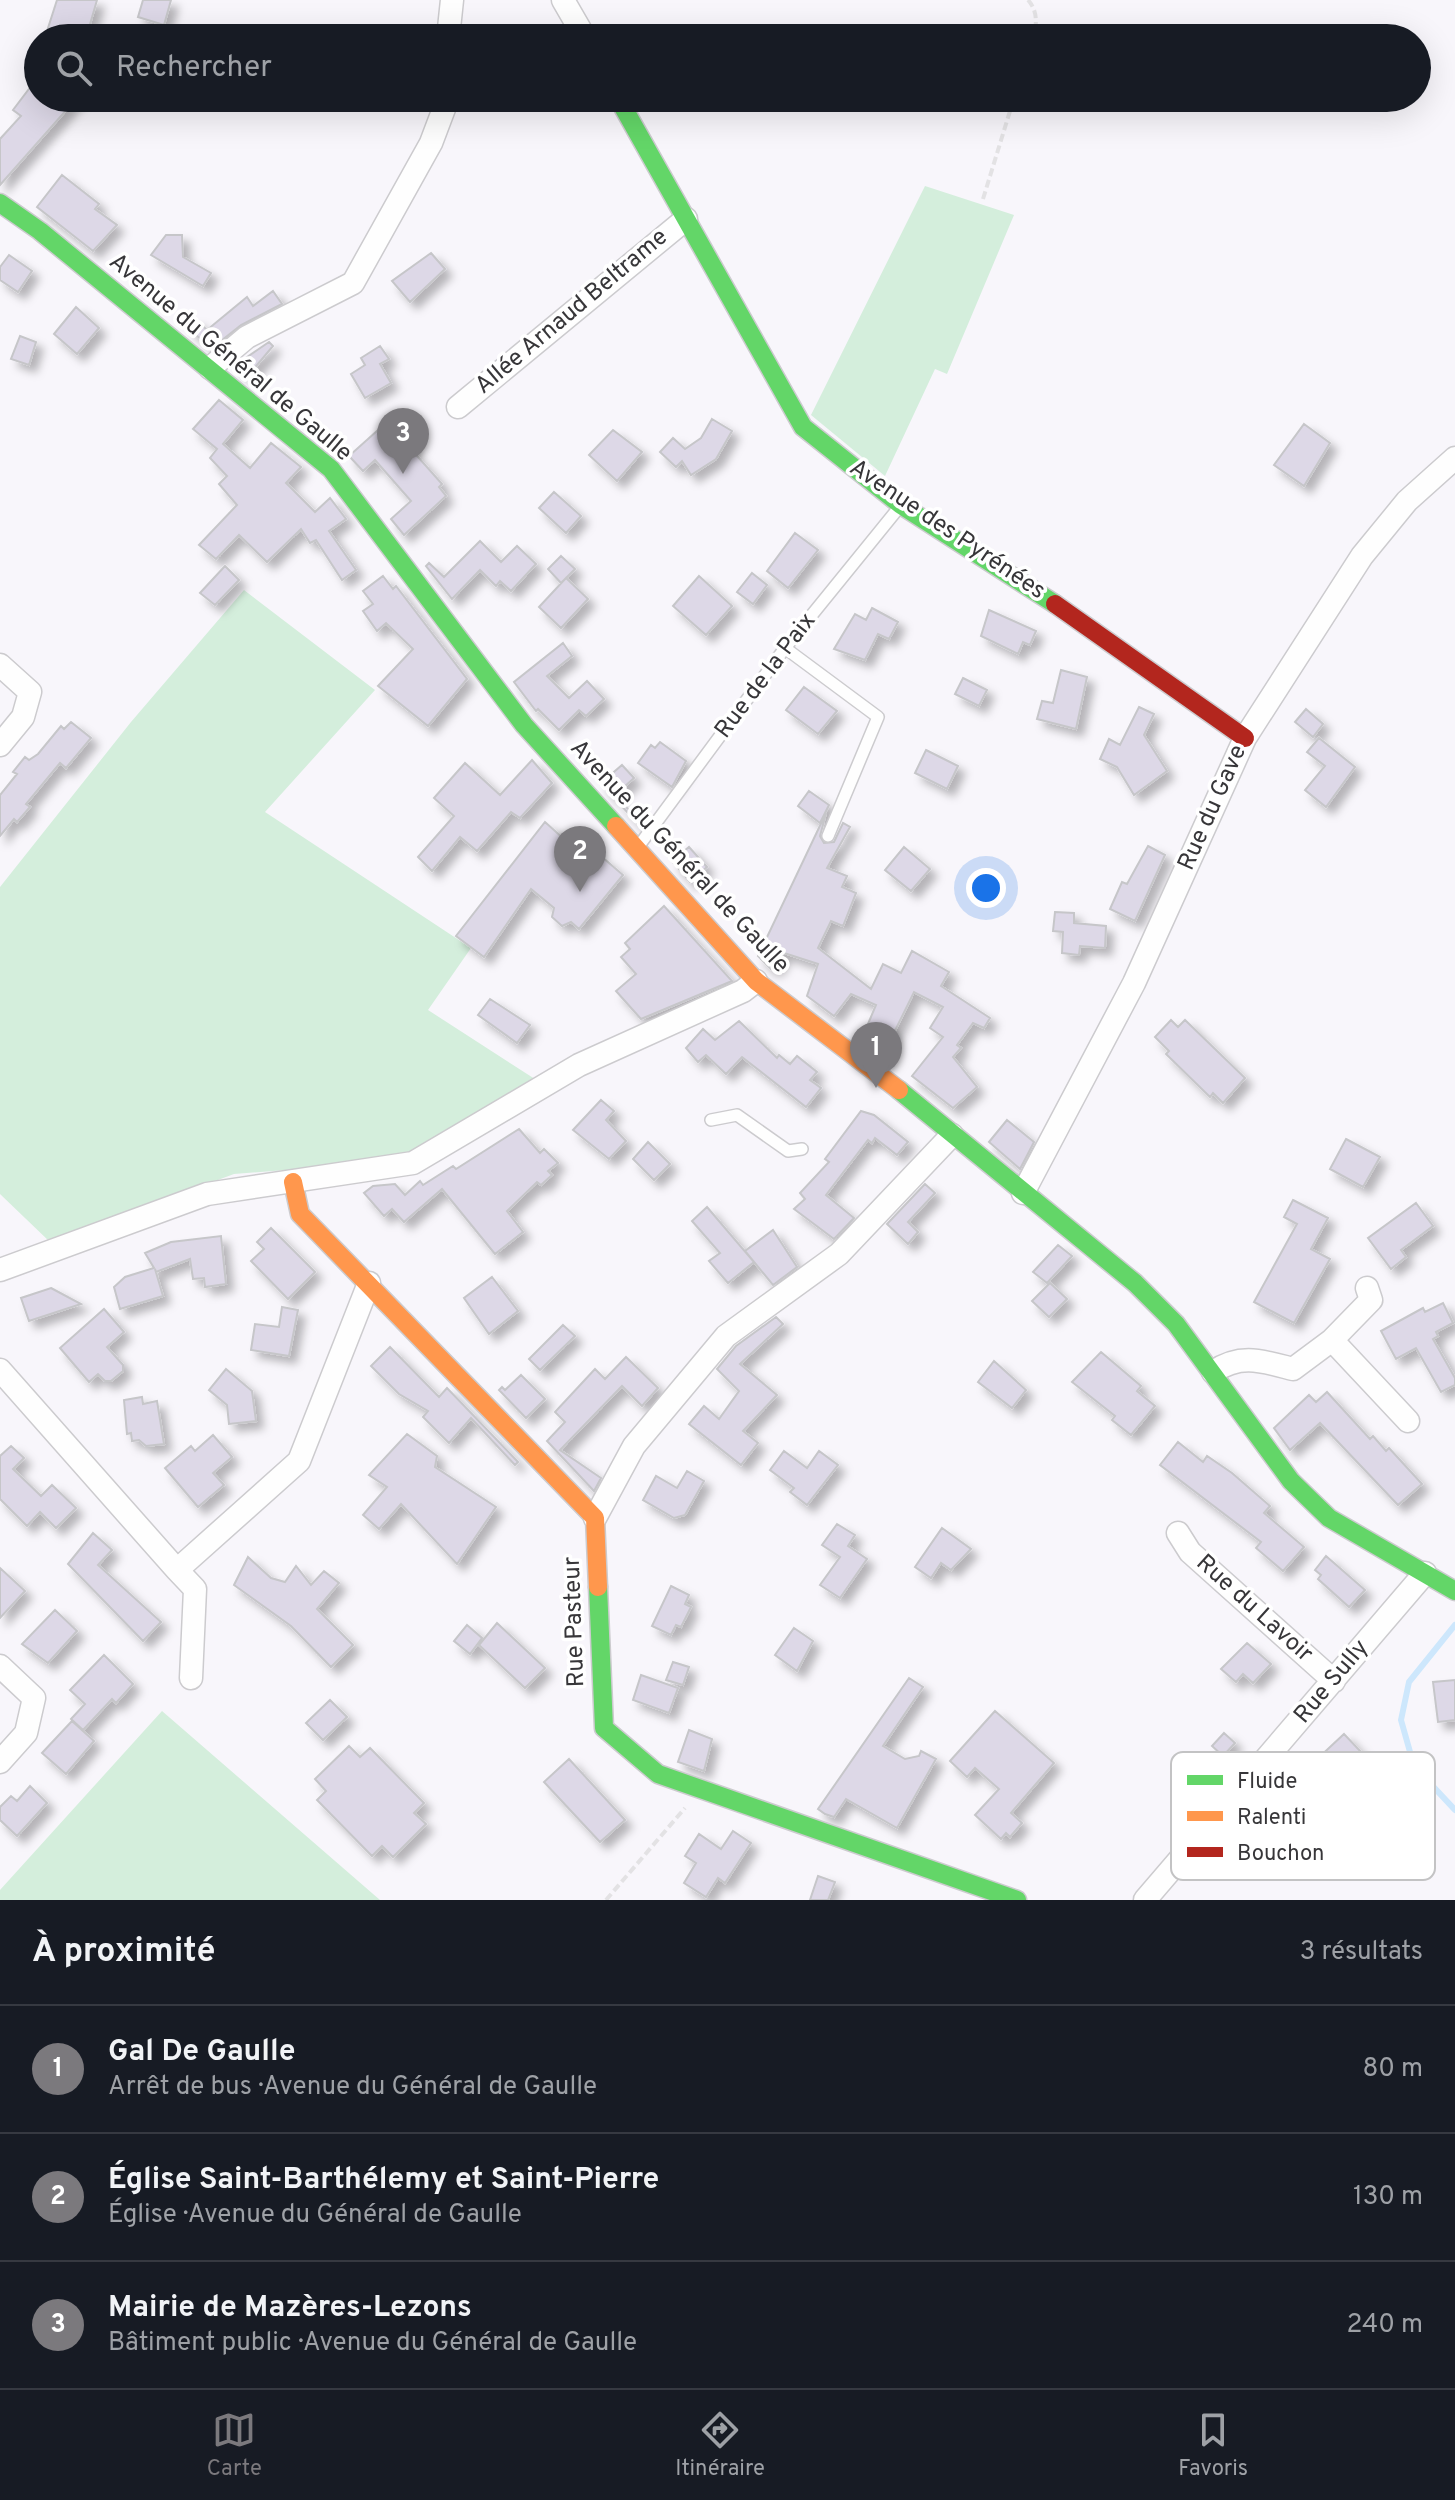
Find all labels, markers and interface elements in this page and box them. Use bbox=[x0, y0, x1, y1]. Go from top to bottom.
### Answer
search box bbox=[24, 24, 1431, 112]
icon: search bbox=[52, 46, 96, 90]
text: Rechercher bbox=[116, 50, 272, 87]
street label: Allée Arnaud Beltrame bbox=[470, 223, 674, 401]
street label: Avenue du Général de Gaulle bbox=[102, 247, 358, 469]
pin: 3 bbox=[377, 408, 429, 474]
street label: Avenue des Pyrénées bbox=[843, 453, 1051, 607]
street label: Rue de la Paix bbox=[709, 607, 823, 745]
street label: Avenue du Général de Gaulle bbox=[563, 734, 795, 980]
street label: Rue du Gave bbox=[1172, 741, 1254, 875]
pin: 2 bbox=[554, 826, 606, 892]
your location bbox=[966, 868, 1006, 908]
pin: 1 bbox=[850, 1022, 902, 1088]
street label: Rue du Lavoir bbox=[1189, 1549, 1319, 1669]
street label: Rue Pasteur bbox=[558, 1556, 592, 1688]
street label: Rue Sully bbox=[1288, 1634, 1376, 1730]
legend bbox=[1171, 1752, 1435, 1880]
text: Fluide bbox=[1237, 1769, 1297, 1796]
text: Ralenti bbox=[1237, 1805, 1306, 1832]
text: Bouchon bbox=[1237, 1841, 1324, 1868]
text: À proximité bbox=[32, 1931, 215, 1974]
text: 3 résultats bbox=[1300, 1936, 1423, 1969]
text: Gal De Gaulle bbox=[108, 2034, 296, 2071]
text: 1 bbox=[53, 2053, 63, 2086]
text: 80 m bbox=[1363, 2053, 1423, 2086]
text: Arrêt de bus · Avenue du Général de Gaulle bbox=[108, 2071, 597, 2104]
text: Église Saint-Barthélemy et Saint-Pierre bbox=[108, 2162, 659, 2199]
text: 2 bbox=[50, 2181, 66, 2214]
text: 130 m bbox=[1353, 2181, 1423, 2214]
text: Église · Avenue du Général de Gaulle bbox=[108, 2199, 522, 2232]
text: Mairie de Mazères-Lezons bbox=[108, 2290, 472, 2327]
text: 3 bbox=[50, 2309, 66, 2342]
text: 240 m bbox=[1346, 2309, 1423, 2342]
text: Bâtiment public · Avenue du Général de Gaulle bbox=[108, 2327, 637, 2360]
tab: Carte bbox=[207, 2408, 262, 2483]
tab: Itinéraire bbox=[675, 2408, 765, 2483]
tab: Favoris bbox=[1178, 2408, 1248, 2483]

